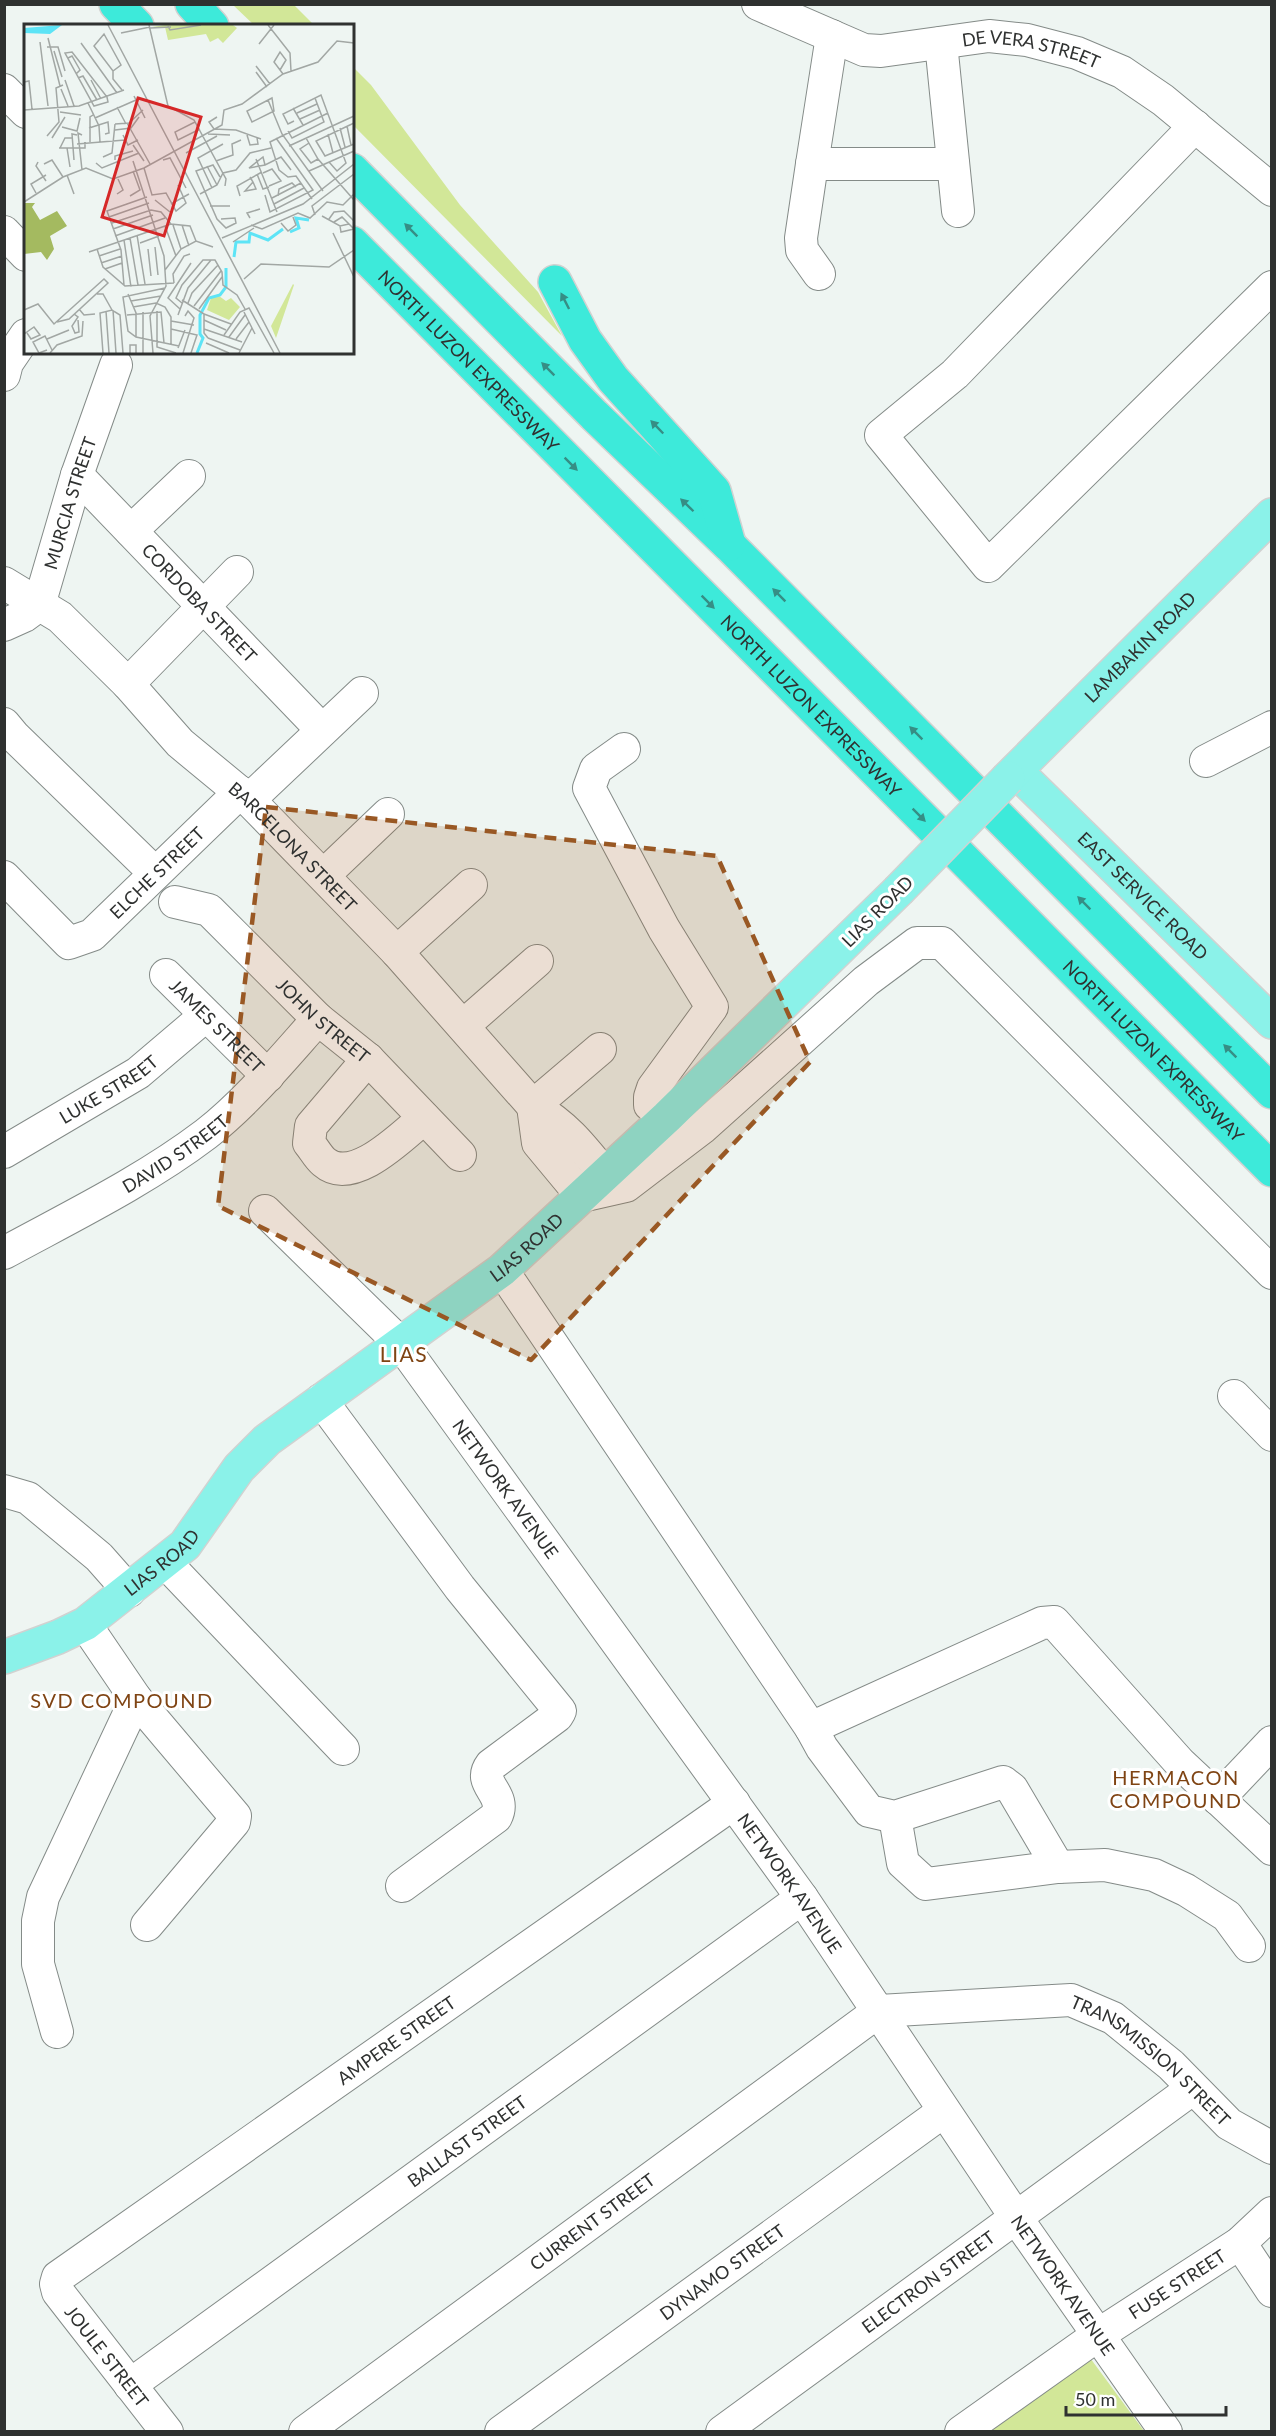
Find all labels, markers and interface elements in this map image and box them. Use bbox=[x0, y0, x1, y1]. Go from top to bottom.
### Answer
inset map bbox=[24, 24, 354, 354]
street label: DE VERA STREET bbox=[960, 25, 1104, 73]
one-way arrow bbox=[405, 223, 419, 237]
street label: NORTH LUZON EXPRESSWAY bbox=[374, 265, 564, 457]
one-way arrow bbox=[560, 292, 569, 309]
one-way arrow bbox=[541, 361, 555, 376]
one-way arrow bbox=[650, 420, 664, 435]
street label: MURCIA STREET bbox=[39, 433, 101, 572]
one-way arrow bbox=[563, 457, 577, 471]
one-way arrow bbox=[681, 499, 695, 513]
street label: CORDOBA STREET bbox=[138, 539, 262, 667]
street label: LAMBAKIN ROAD bbox=[1079, 587, 1200, 707]
one-way arrow bbox=[771, 588, 786, 602]
one-way arrow bbox=[701, 595, 715, 610]
street label: NORTH LUZON EXPRESSWAY bbox=[716, 610, 907, 802]
one-way arrow bbox=[910, 727, 924, 741]
street label: BARCELONA STREET bbox=[224, 777, 362, 916]
one-way arrow bbox=[912, 808, 926, 822]
street label: ELCHE STREET bbox=[105, 822, 209, 923]
street label: EAST SERVICE ROAD bbox=[1073, 827, 1213, 964]
street label: LIAS ROAD bbox=[837, 871, 917, 951]
one-way arrow bbox=[1077, 896, 1091, 910]
street label: NORTH LUZON EXPRESSWAY bbox=[1059, 955, 1249, 1147]
street label: JOHN STREET bbox=[272, 973, 375, 1068]
street label: JAMES STREET bbox=[165, 974, 269, 1077]
one-way arrow bbox=[1224, 1044, 1238, 1058]
street label: LUKE STREET bbox=[55, 1050, 163, 1128]
street label: DAVID STREET bbox=[118, 1109, 233, 1197]
street label: LIAS ROAD bbox=[485, 1208, 568, 1286]
district label: LIAS bbox=[380, 1341, 428, 1366]
street label: NETWORK AVENUE bbox=[448, 1415, 563, 1563]
street label: LIAS ROAD bbox=[119, 1525, 204, 1600]
district label: SVD COMPOUND bbox=[30, 1688, 214, 1712]
district label: HERMACON COMPOUND bbox=[1110, 1765, 1242, 1812]
street label: NETWORK AVENUE bbox=[733, 1809, 847, 1957]
street label: TRANSMISSION STREET bbox=[1067, 1990, 1235, 2130]
street label: AMPERE STREET bbox=[333, 1991, 460, 2089]
street label: BALLAST STREET bbox=[403, 2090, 531, 2191]
street label: CURRENT STREET bbox=[525, 2168, 659, 2275]
street label: NETWORK AVENUE bbox=[1007, 2211, 1120, 2359]
street label: DYNAMO STREET bbox=[655, 2219, 789, 2324]
street label: ELECTRON STREET bbox=[857, 2226, 999, 2338]
street label: FUSE STREET bbox=[1124, 2244, 1230, 2323]
street label: JOULE STREET bbox=[61, 2301, 154, 2411]
scale bar bbox=[1066, 2379, 1226, 2417]
text: 50 m bbox=[1075, 2388, 1115, 2410]

